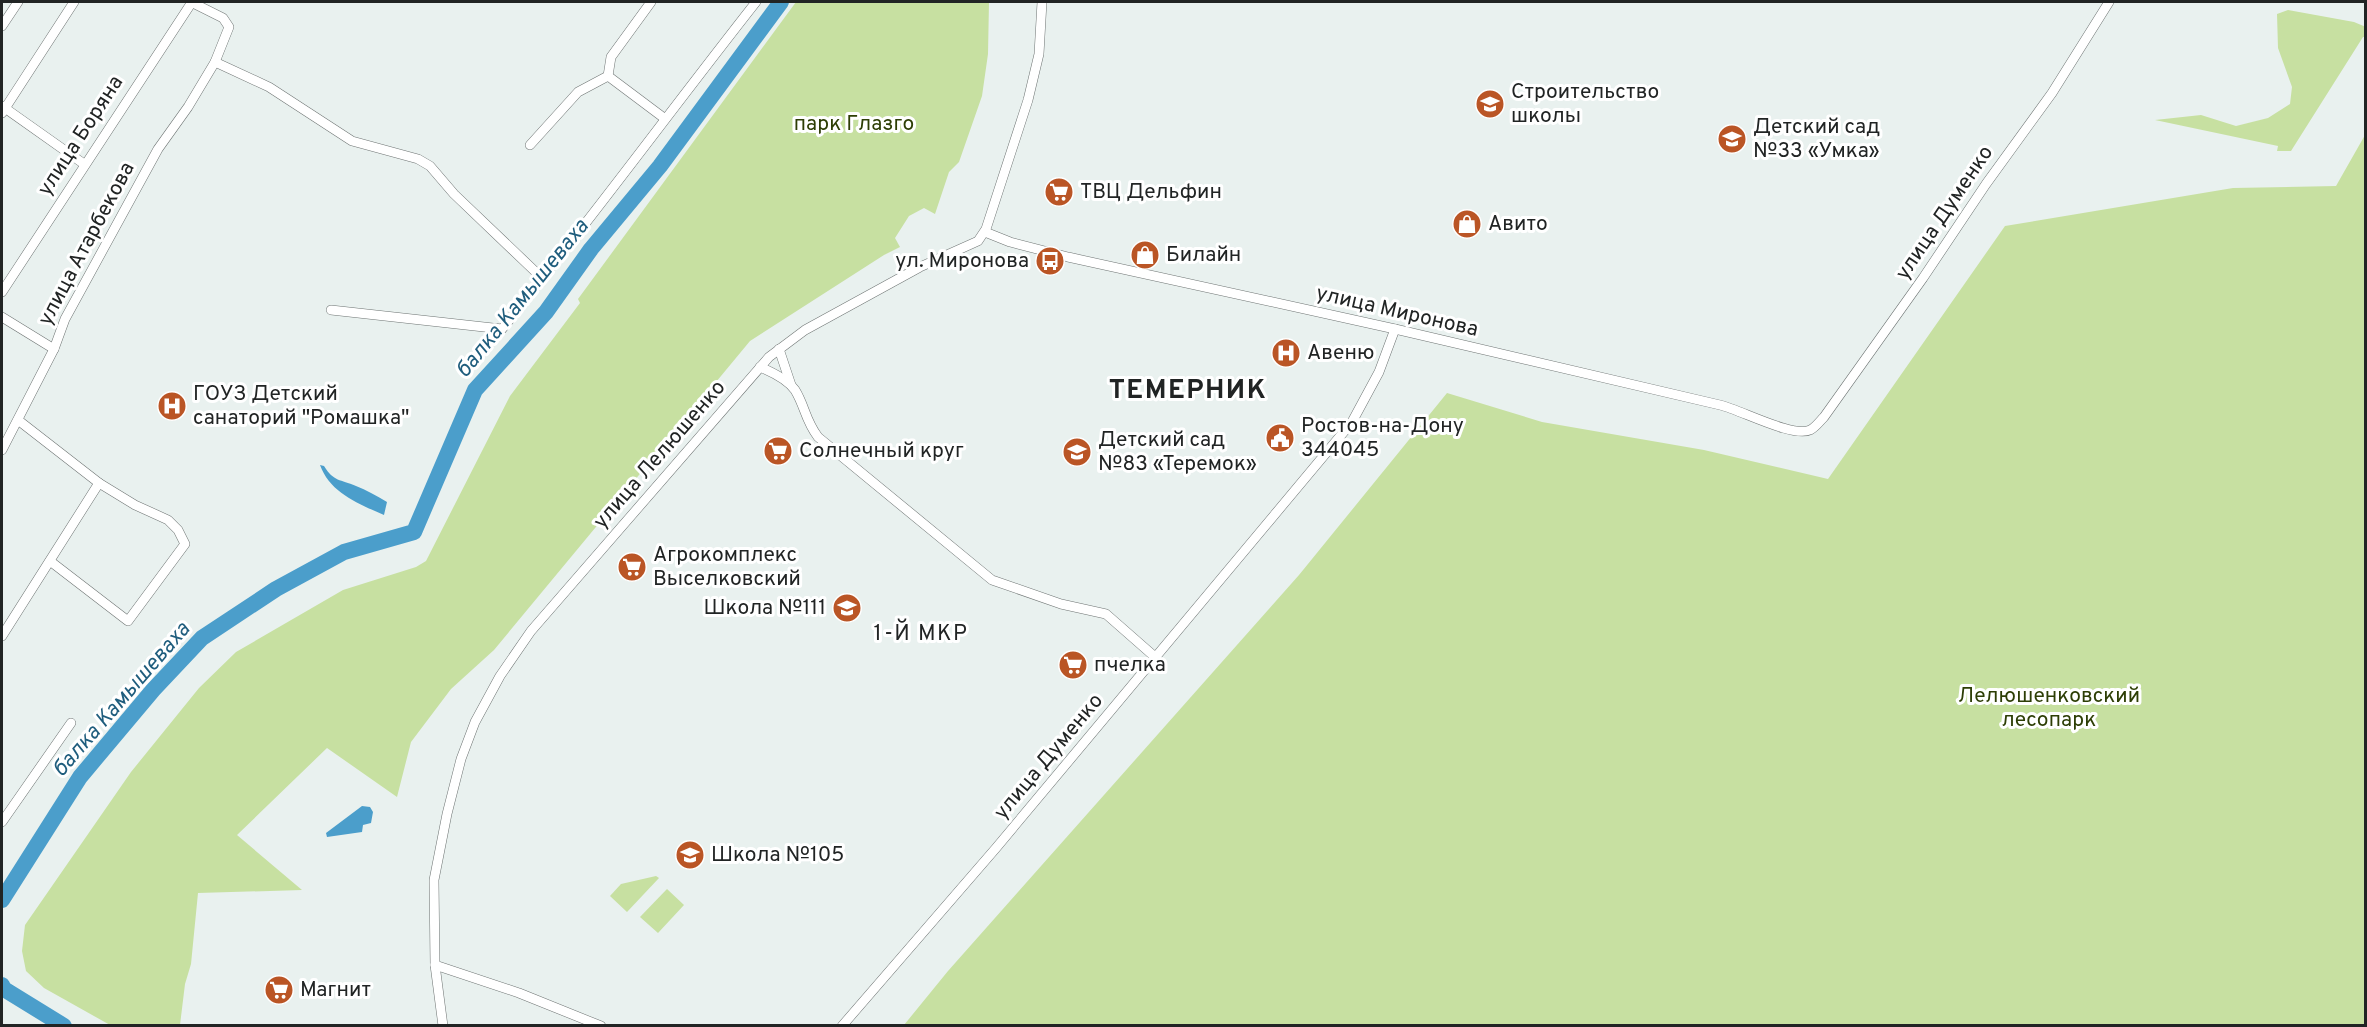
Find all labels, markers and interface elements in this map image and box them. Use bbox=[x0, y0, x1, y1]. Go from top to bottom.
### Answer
street label: улица Боряна bbox=[32, 71, 130, 201]
place label: Строительство школы bbox=[1511, 79, 1659, 130]
school or university icon: Строительство школы bbox=[1474, 88, 1506, 120]
park label: парк Глазго bbox=[794, 111, 914, 138]
place label: Детский сад №33 «Умка» bbox=[1753, 114, 1880, 165]
school or university icon: Детский сад №33 «Умка» bbox=[1716, 123, 1748, 155]
street label: улица Думенко bbox=[1890, 141, 2000, 285]
street label: улица Атарбекова bbox=[32, 158, 142, 330]
supermarket icon: ТВЦ Дельфин bbox=[1043, 176, 1075, 208]
place label: ТВЦ Дельфин bbox=[1080, 179, 1222, 206]
shop icon: Авито bbox=[1451, 208, 1483, 240]
place label: Авито bbox=[1488, 211, 1548, 238]
water label: балка Камышеваха bbox=[451, 214, 596, 384]
shop icon: Билайн bbox=[1129, 239, 1161, 271]
place label: Билайн bbox=[1166, 242, 1241, 269]
bus stop icon: ул. Миронова bbox=[1034, 245, 1066, 277]
place label: ул. Миронова bbox=[895, 248, 1029, 275]
street label: улица Миронова bbox=[1313, 280, 1481, 344]
hospital icon: Авеню bbox=[1270, 337, 1302, 369]
place label: Авеню bbox=[1307, 340, 1374, 367]
district label: ТЕМЕРНИК bbox=[1109, 374, 1267, 408]
street label: улица Лелюшенко bbox=[588, 375, 732, 535]
place label: ГОУЗ Детский санаторий "Ромашка" bbox=[193, 381, 409, 432]
hospital icon: ГОУЗ Детский санаторий "Ромашка" bbox=[156, 390, 188, 422]
place label: Ростов-на-Дону 344045 bbox=[1301, 413, 1464, 464]
public building icon: Ростов-на-Дону 344045 bbox=[1264, 422, 1296, 454]
place label: Детский сад №83 «Теремок» bbox=[1098, 427, 1257, 478]
supermarket icon: Солнечный круг bbox=[762, 435, 794, 467]
school or university icon: Детский сад №83 «Теремок» bbox=[1061, 436, 1093, 468]
place label: Солнечный круг bbox=[799, 438, 964, 465]
place label: Агрокомплекс Выселковский bbox=[653, 542, 801, 593]
supermarket icon: Агрокомплекс Выселковский bbox=[616, 551, 648, 583]
school or university icon: Школа №111 bbox=[831, 592, 863, 624]
place label: Школа №111 bbox=[704, 595, 826, 622]
water label: балка Камышеваха bbox=[47, 617, 197, 783]
district label: 1-Й МКР bbox=[874, 618, 968, 648]
supermarket icon: пчелка bbox=[1057, 649, 1089, 681]
place label: пчелка bbox=[1094, 652, 1166, 679]
park label: Лелюшенковский лесопарк bbox=[1958, 683, 2140, 734]
street label: улица Думенко bbox=[988, 688, 1110, 826]
school or university icon: Школа №105 bbox=[674, 839, 706, 871]
place label: Школа №105 bbox=[711, 842, 844, 869]
supermarket icon: Магнит bbox=[263, 974, 295, 1006]
place label: Магнит bbox=[300, 977, 371, 1004]

